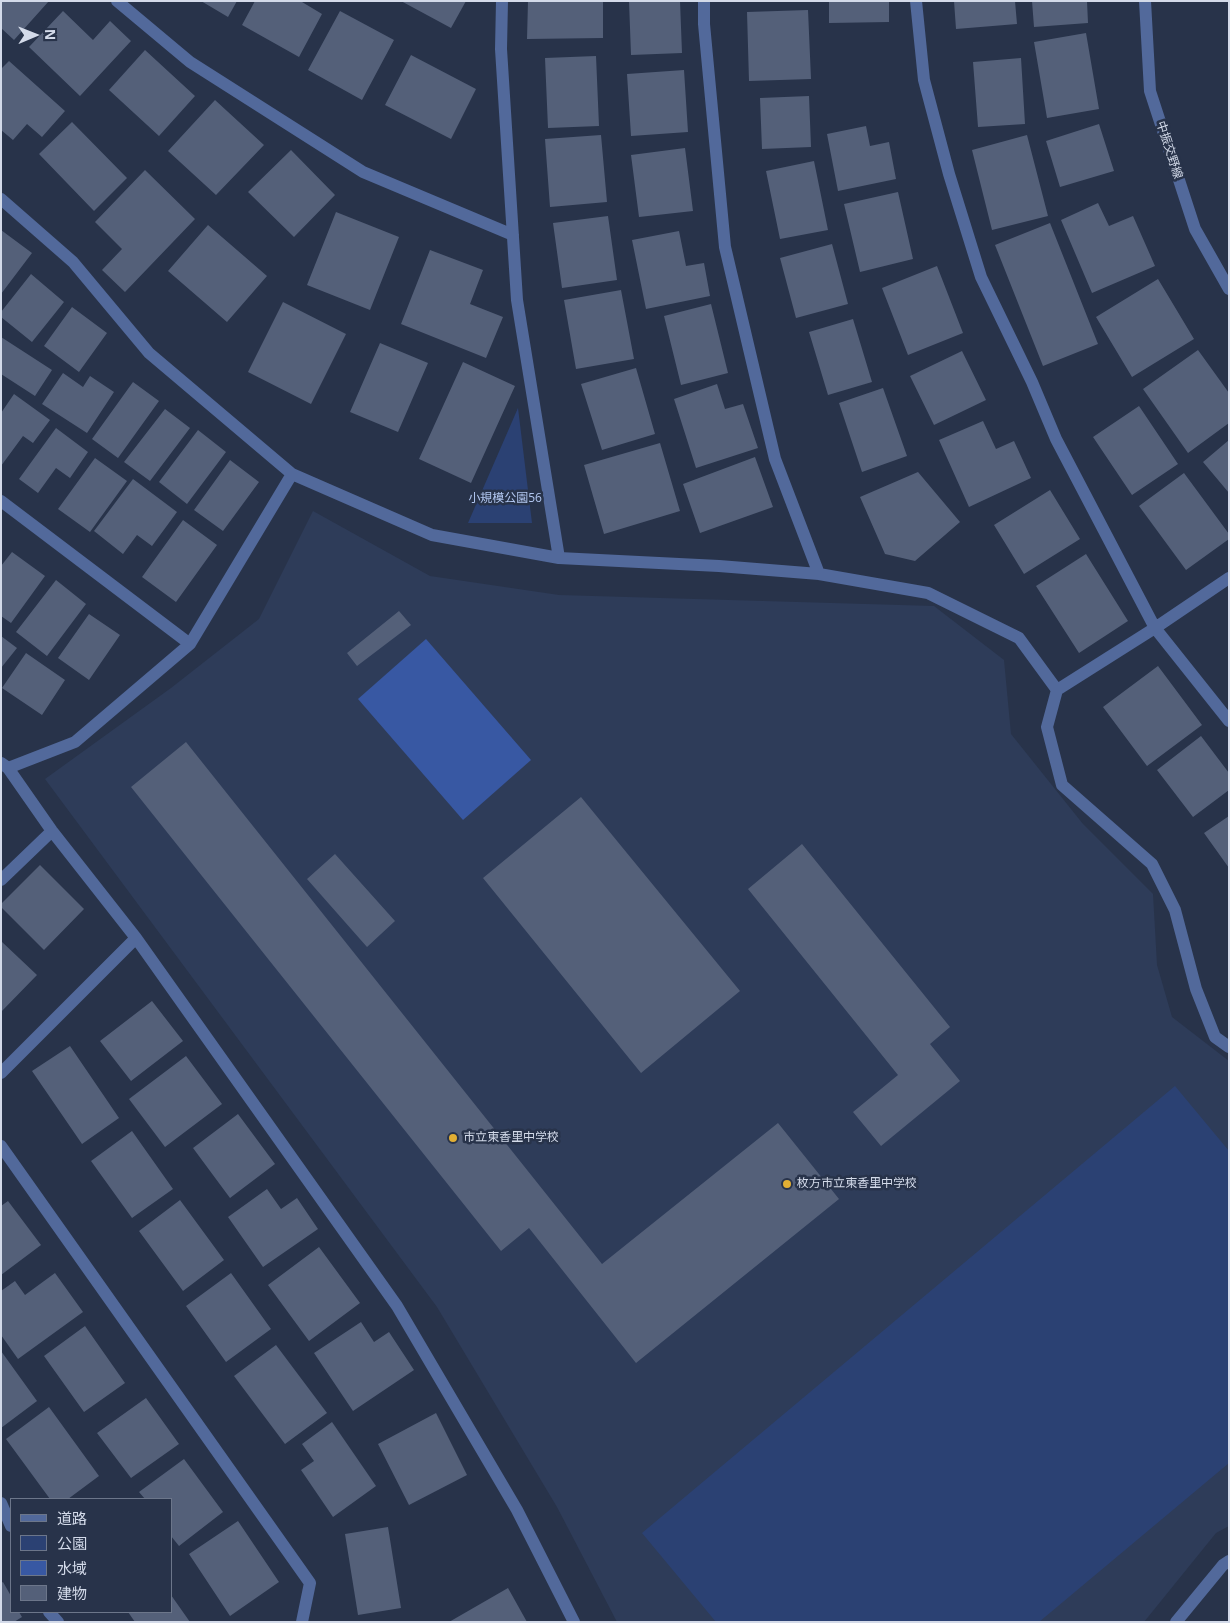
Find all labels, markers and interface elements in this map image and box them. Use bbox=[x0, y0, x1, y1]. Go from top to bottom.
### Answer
north arrow bbox=[10, 10, 60, 60]
text: N bbox=[41, 29, 60, 41]
street label: 中振交野線 bbox=[1153, 119, 1185, 181]
park label: 小規模公園56 bbox=[468, 492, 542, 506]
place label: 市立東香里中学校 bbox=[463, 1131, 559, 1145]
marker: 市立東香里中学校 bbox=[447, 1132, 459, 1144]
place label: 枚方市立東香里中学校 bbox=[797, 1177, 917, 1191]
marker: 枚方市立東香里中学校 bbox=[781, 1178, 793, 1190]
legend bbox=[10, 1498, 172, 1613]
text: 道路 bbox=[57, 1508, 87, 1528]
text: 公園 bbox=[57, 1533, 87, 1553]
text: 水域 bbox=[57, 1558, 87, 1578]
text: 建物 bbox=[57, 1583, 87, 1603]

